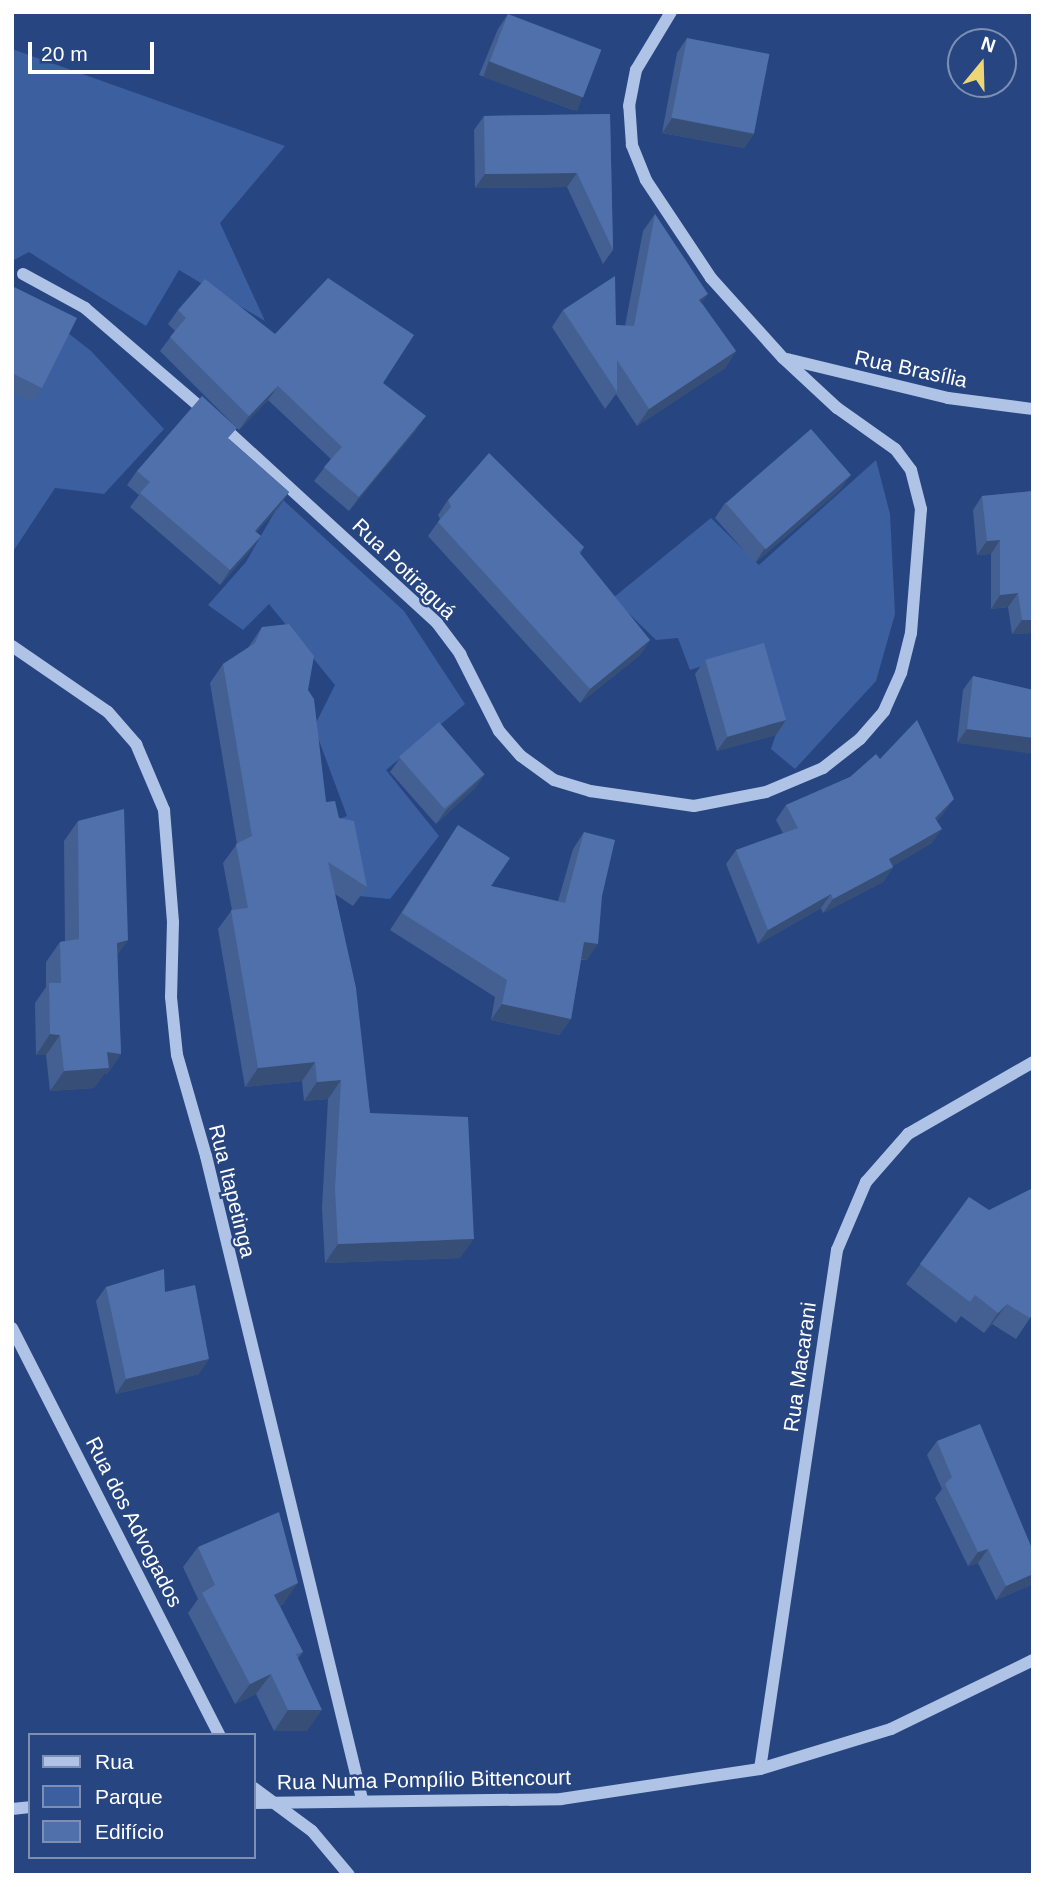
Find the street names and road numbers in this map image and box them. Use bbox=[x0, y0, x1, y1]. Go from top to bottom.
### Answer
street label: Rua Brasília bbox=[852, 345, 970, 393]
street label: Rua Potiraguá bbox=[347, 513, 461, 625]
street label: Rua Itapetinga bbox=[203, 1122, 261, 1260]
street label: Rua Macarani bbox=[778, 1301, 822, 1433]
street label: Rua dos Advogados bbox=[80, 1432, 188, 1612]
street label: Rua Numa Pompílio Bittencourt bbox=[277, 1765, 571, 1795]

